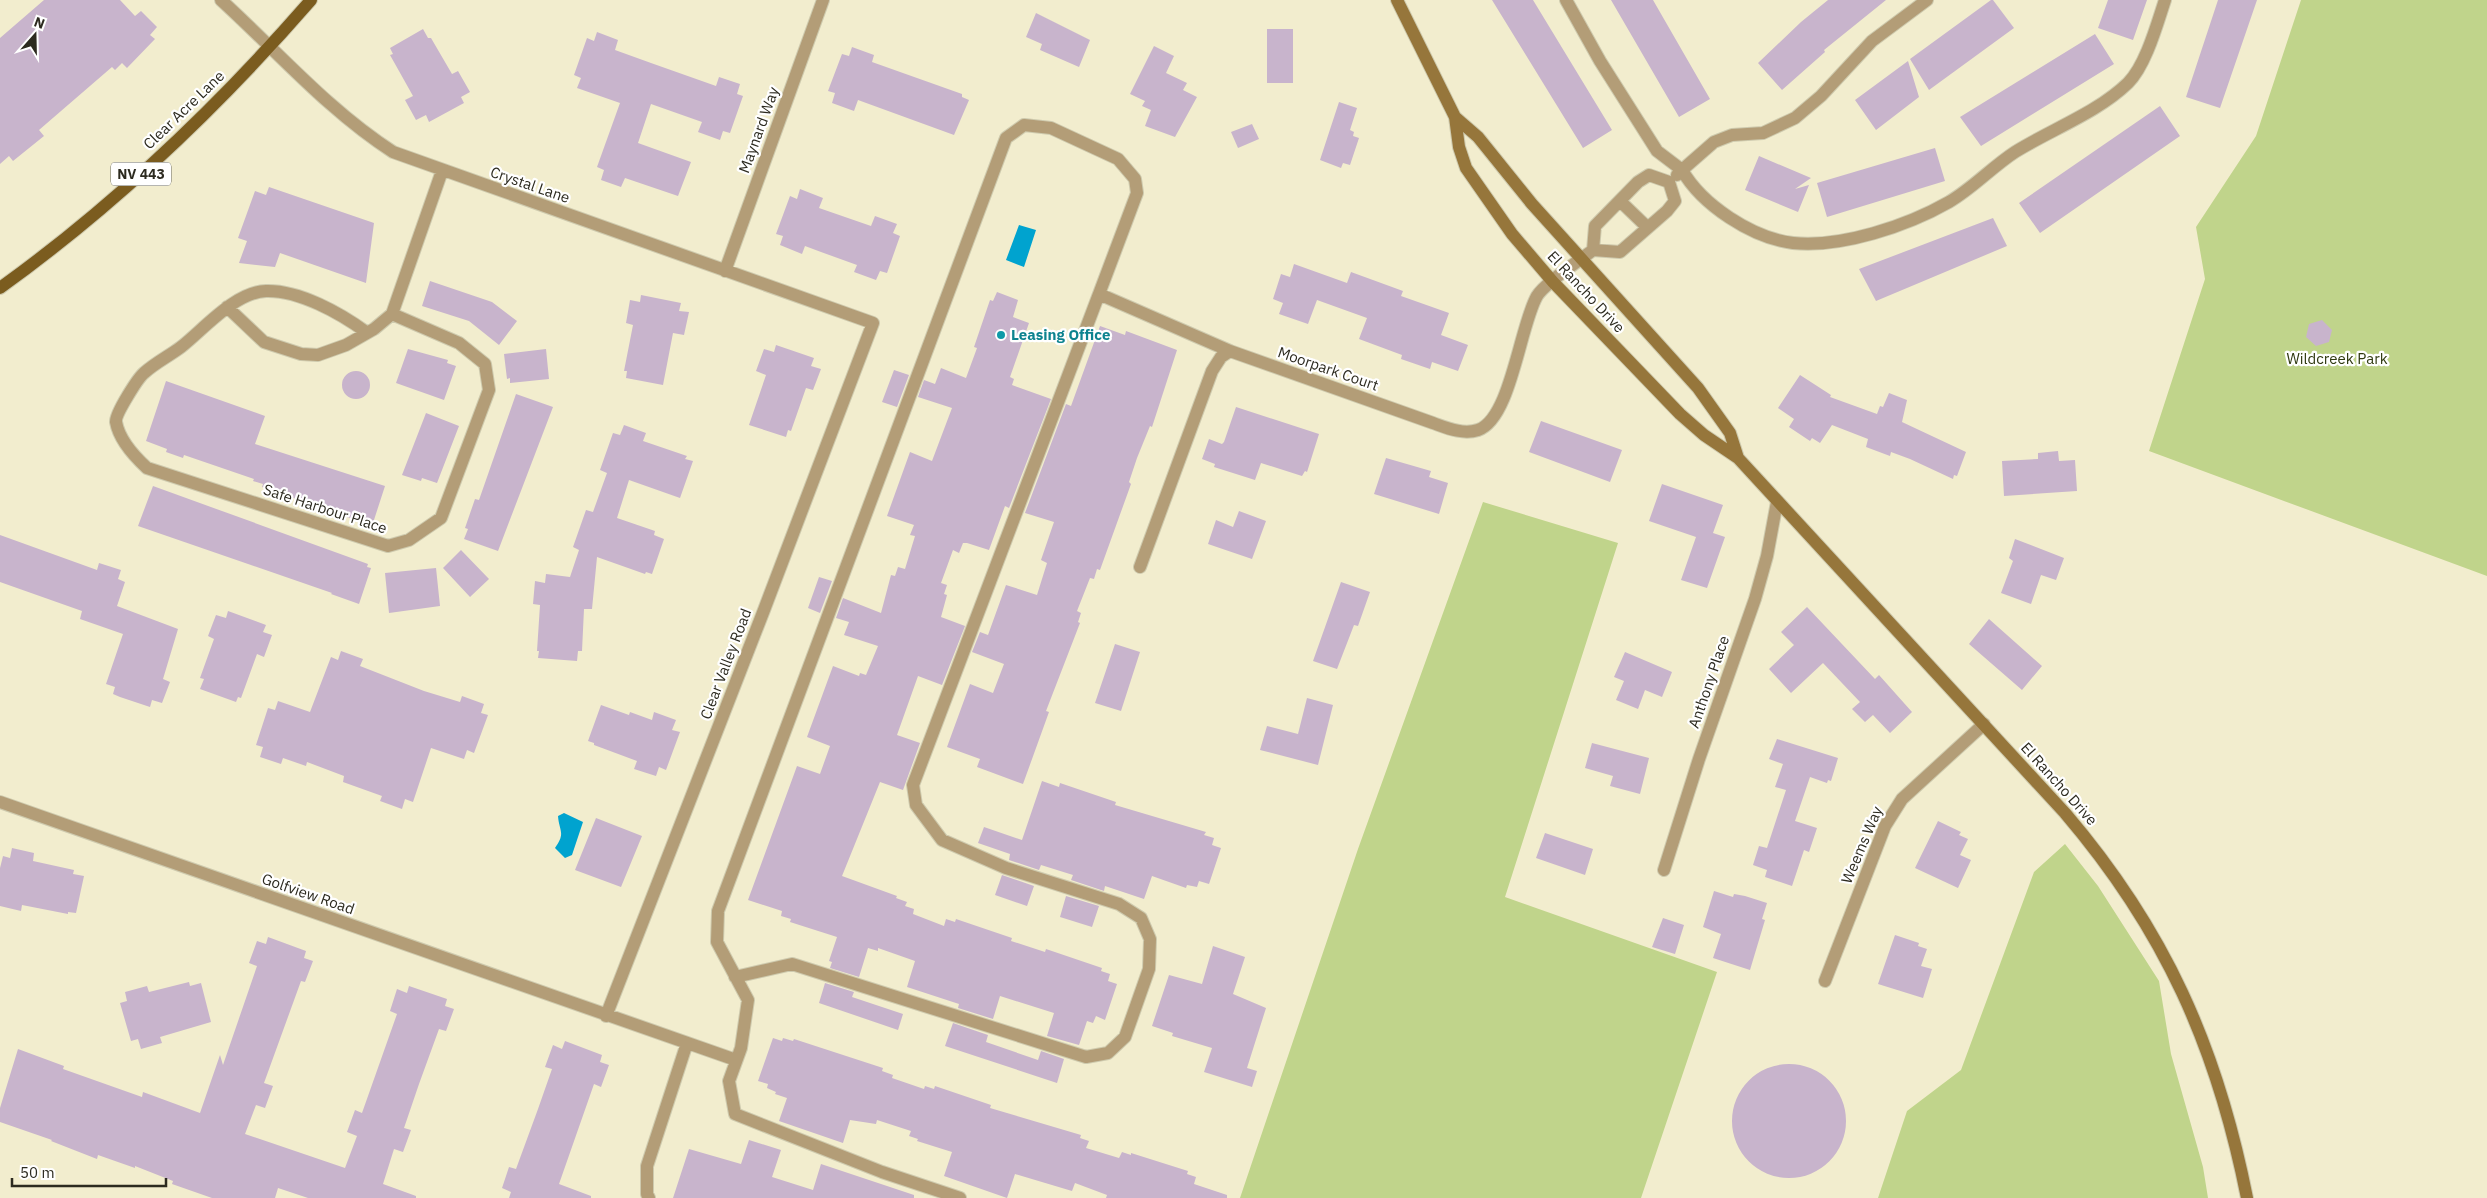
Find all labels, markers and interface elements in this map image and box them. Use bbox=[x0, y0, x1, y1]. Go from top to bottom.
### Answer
north arrow bbox=[10, 10, 60, 60]
text: N bbox=[32, 13, 47, 33]
street label: Clear Acre Lane bbox=[139, 66, 228, 153]
street label: Maynard Way bbox=[734, 84, 783, 176]
road number: NV 443 bbox=[111, 162, 171, 185]
street label: Crystal Lane bbox=[488, 162, 572, 207]
street label: El Rancho Drive bbox=[1544, 247, 1629, 337]
place label: Leasing Office bbox=[1011, 325, 1110, 344]
marker: Leasing Office bbox=[995, 329, 1007, 341]
street label: Moorpark Court bbox=[1275, 342, 1381, 395]
park label: Wildcreek Park bbox=[2286, 349, 2388, 368]
street label: Safe Harbour Place bbox=[261, 480, 389, 537]
street label: Clear Valley Road bbox=[696, 606, 755, 722]
street label: Anthony Place bbox=[1684, 633, 1733, 731]
street label: El Rancho Drive bbox=[2017, 738, 2102, 829]
street label: Weems Way bbox=[1837, 803, 1887, 886]
street label: Golfview Road bbox=[259, 869, 357, 918]
scale bar bbox=[12, 1156, 166, 1188]
text: 50 m bbox=[20, 1163, 55, 1182]

